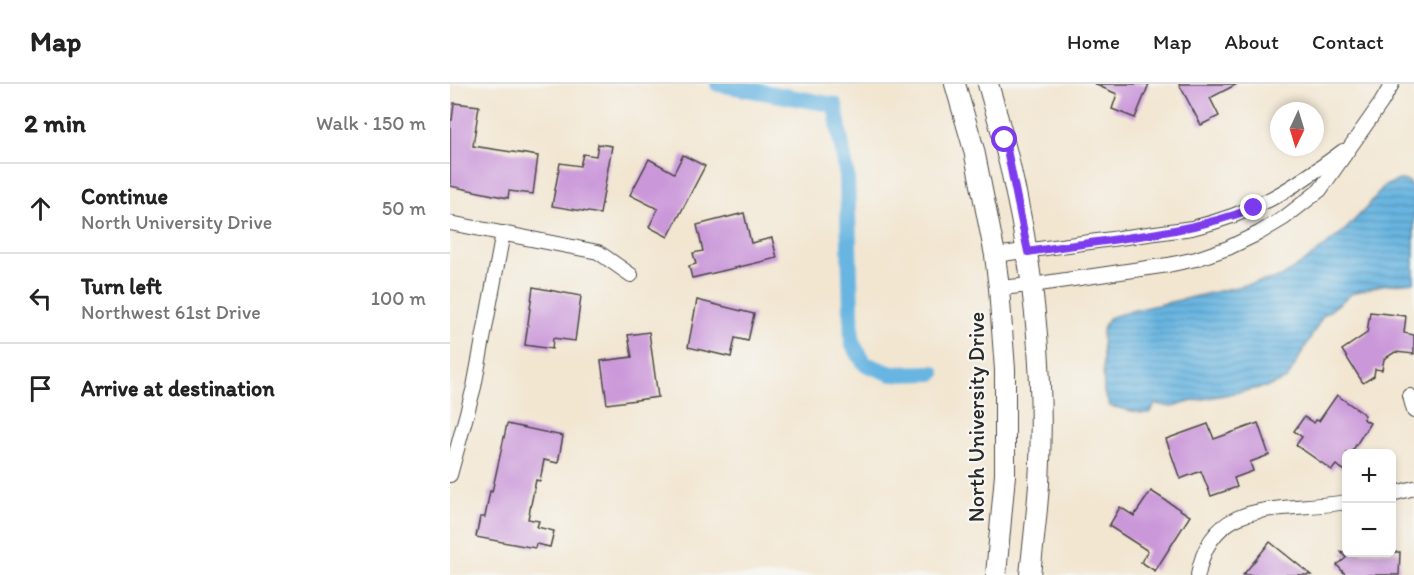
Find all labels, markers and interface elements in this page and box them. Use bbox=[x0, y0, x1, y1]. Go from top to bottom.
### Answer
text: Map bbox=[30, 24, 81, 58]
text: Home bbox=[1067, 29, 1120, 54]
text: Map bbox=[1153, 29, 1192, 54]
text: About bbox=[1225, 29, 1279, 54]
text: Contact bbox=[1312, 29, 1384, 54]
north arrow bbox=[1270, 102, 1324, 156]
text: 2 min bbox=[24, 107, 86, 139]
text: Walk · 150 m bbox=[316, 111, 426, 135]
route start bbox=[991, 126, 1017, 152]
text: Continue bbox=[81, 183, 168, 210]
icon: ahead bbox=[24, 192, 57, 225]
route end bbox=[1240, 194, 1266, 220]
text: 50 m bbox=[382, 196, 426, 220]
text: North University Drive bbox=[81, 210, 272, 234]
text: Turn left bbox=[81, 273, 162, 300]
icon: left bbox=[24, 282, 57, 315]
text: 100 m bbox=[371, 286, 426, 310]
text: Northwest 61st Drive bbox=[81, 300, 261, 324]
street label: North University Drive bbox=[963, 312, 990, 522]
icon: arrive bbox=[24, 372, 57, 405]
text: Arrive at destination bbox=[81, 375, 275, 402]
map controls bbox=[1342, 449, 1396, 557]
button: + bbox=[1342, 449, 1396, 503]
button: − bbox=[1342, 503, 1396, 557]

